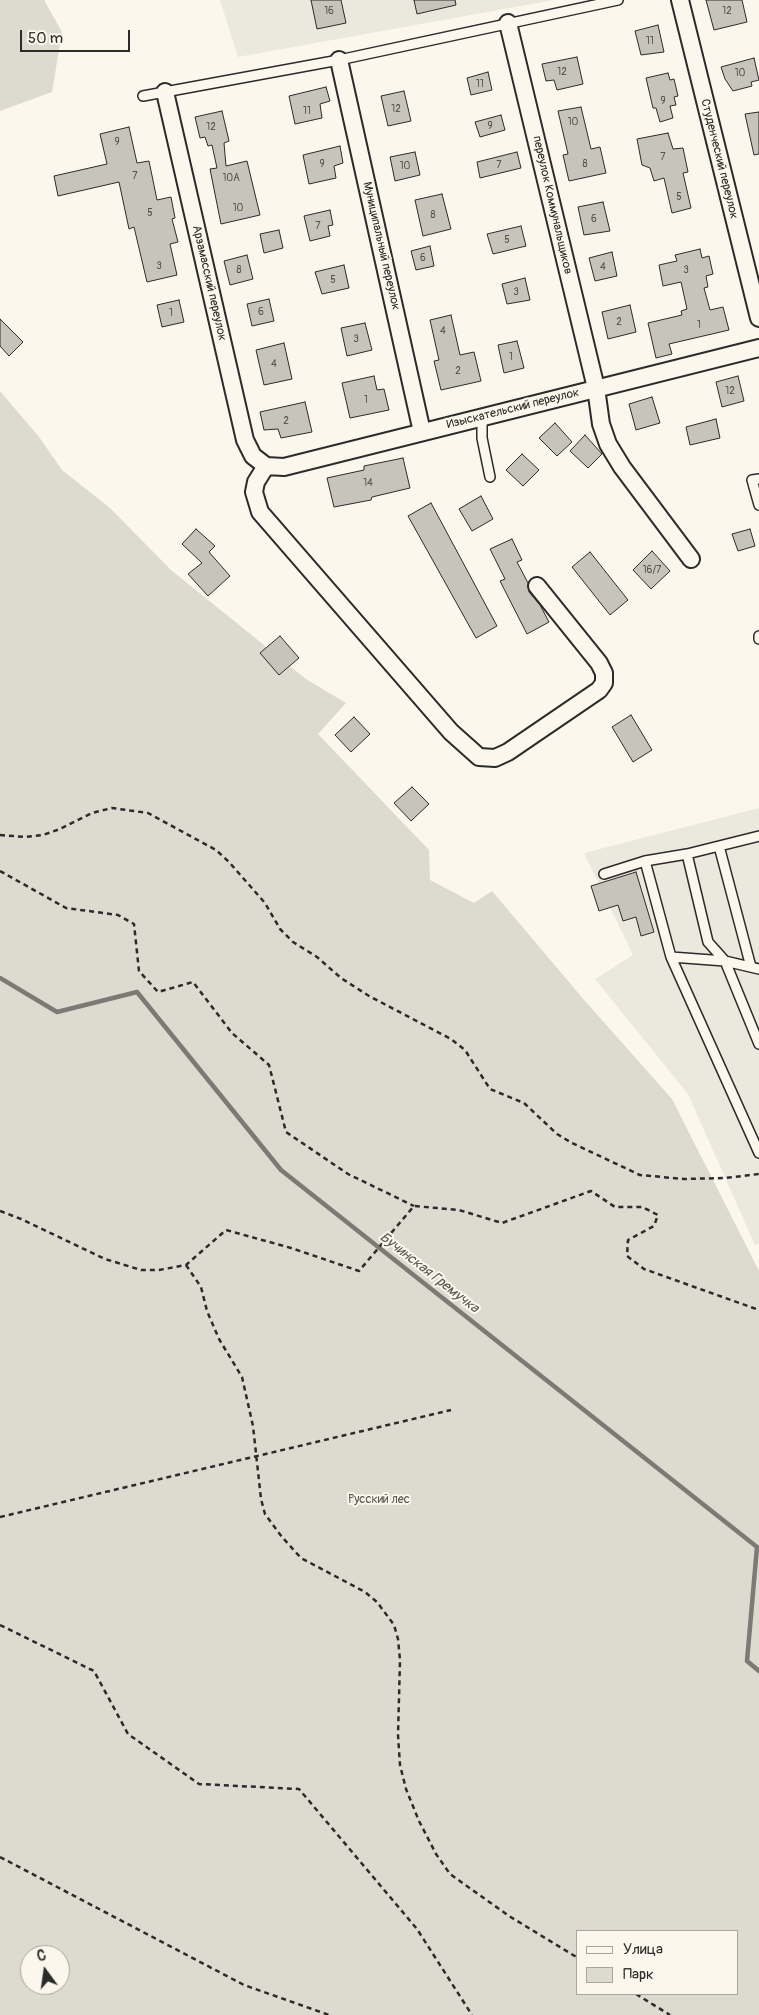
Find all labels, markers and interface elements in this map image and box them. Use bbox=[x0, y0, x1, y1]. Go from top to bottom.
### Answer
house number: 16 bbox=[324, 5, 334, 17]
house number: 12 bbox=[722, 5, 732, 17]
scale bar bbox=[22, 20, 132, 52]
text: 50 m bbox=[28, 29, 63, 48]
house number: 11 bbox=[646, 35, 654, 47]
house number: 12 bbox=[557, 66, 567, 78]
house number: 10 bbox=[735, 67, 745, 79]
house number: 11 bbox=[476, 78, 484, 90]
house number: 9 bbox=[660, 95, 666, 107]
street label: Студенческий переулок bbox=[697, 97, 741, 221]
house number: 12 bbox=[391, 103, 401, 115]
house number: 11 bbox=[303, 105, 311, 117]
house number: 10 bbox=[568, 116, 578, 128]
house number: 9 bbox=[487, 120, 493, 132]
house number: 12 bbox=[206, 121, 216, 133]
street label: переулок Коммунальщиков bbox=[529, 134, 575, 276]
house number: 9 bbox=[114, 136, 120, 148]
house number: 7 bbox=[660, 151, 666, 163]
house number: 9 bbox=[319, 158, 325, 170]
house number: 8 bbox=[582, 158, 588, 170]
house number: 7 bbox=[496, 159, 502, 171]
house number: 10 bbox=[400, 160, 410, 172]
house number: 7 bbox=[132, 170, 138, 182]
house number: 10А bbox=[222, 172, 240, 184]
street label: Муниципальный переулок bbox=[359, 180, 403, 312]
house number: 5 bbox=[676, 191, 682, 203]
house number: 10 bbox=[233, 202, 243, 214]
house number: 5 bbox=[147, 207, 153, 219]
house number: 8 bbox=[430, 209, 436, 221]
house number: 6 bbox=[591, 213, 597, 225]
house number: 7 bbox=[315, 220, 321, 232]
street label: Арзамасский переулок bbox=[189, 224, 229, 342]
house number: 5 bbox=[504, 234, 510, 246]
house number: 6 bbox=[420, 252, 426, 264]
house number: 3 bbox=[156, 260, 162, 272]
house number: 4 bbox=[600, 261, 606, 273]
house number: 8 bbox=[236, 264, 242, 276]
house number: 3 bbox=[683, 264, 689, 276]
house number: 5 bbox=[330, 274, 336, 286]
house number: 3 bbox=[513, 286, 519, 298]
house number: 6 bbox=[258, 306, 264, 318]
house number: 1 bbox=[169, 307, 173, 319]
house number: 2 bbox=[616, 316, 622, 328]
house number: 1 bbox=[697, 319, 701, 331]
house number: 4 bbox=[440, 325, 446, 337]
house number: 3 bbox=[353, 333, 359, 345]
house number: 1 bbox=[509, 351, 513, 363]
house number: 4 bbox=[271, 358, 277, 370]
house number: 2 bbox=[455, 365, 461, 377]
house number: 12 bbox=[725, 385, 735, 397]
street label: Изыскательский переулок bbox=[445, 386, 581, 432]
house number: 1 bbox=[364, 394, 368, 406]
house number: 2 bbox=[283, 415, 289, 427]
house number: 14 bbox=[363, 477, 373, 489]
house number: 16/7 bbox=[643, 564, 661, 576]
water label: Бучинская Гремучка bbox=[376, 1229, 482, 1317]
park label: Русский лес bbox=[348, 1493, 410, 1507]
legend bbox=[576, 1930, 739, 1995]
text: Улица bbox=[623, 1940, 663, 1959]
north arrow bbox=[20, 1945, 70, 1995]
text: С bbox=[35, 1947, 48, 1965]
text: Парк bbox=[623, 1965, 654, 1984]

